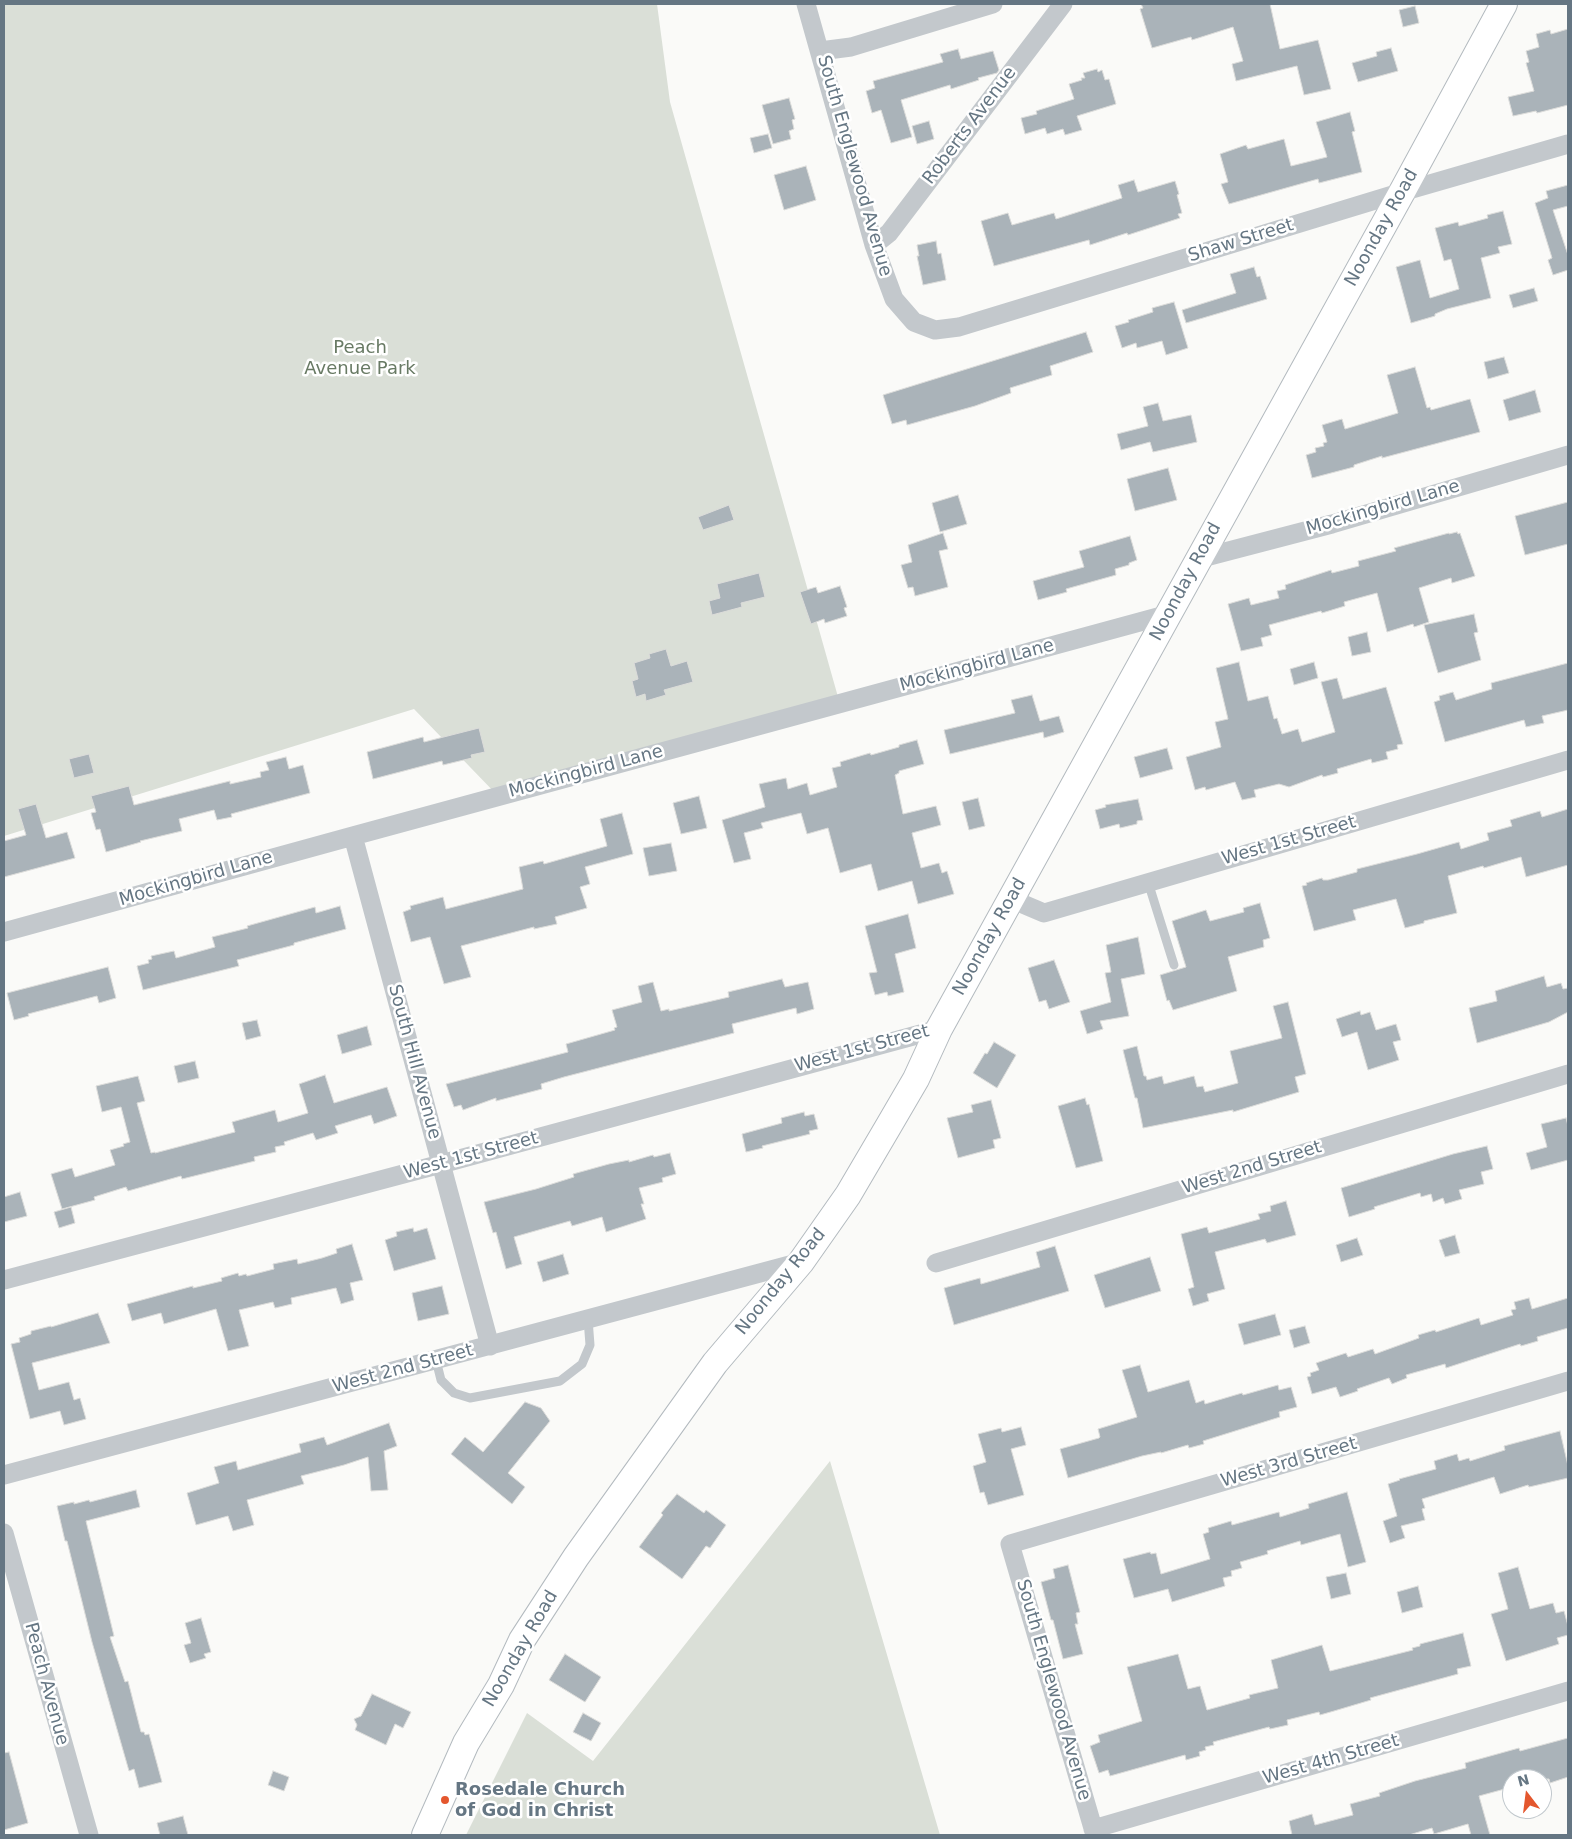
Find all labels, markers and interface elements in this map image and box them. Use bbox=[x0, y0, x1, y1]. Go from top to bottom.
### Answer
street label: South Englewood Avenue bbox=[812, 53, 896, 279]
street label: Roberts Avenue bbox=[919, 63, 1021, 189]
street label: Noonday Road bbox=[1341, 166, 1423, 290]
street label: Shaw Street bbox=[1186, 215, 1296, 267]
park label: Peach Avenue Park bbox=[304, 337, 416, 379]
street label: Mockingbird Lane bbox=[1304, 476, 1462, 540]
street label: Noonday Road bbox=[1146, 519, 1226, 645]
street label: Mockingbird Lane bbox=[897, 635, 1057, 697]
street label: Mockingbird Lane bbox=[506, 741, 666, 803]
street label: West 1st Street bbox=[1220, 812, 1358, 870]
street label: Mockingbird Lane bbox=[117, 847, 275, 911]
street label: Noonday Road bbox=[949, 875, 1031, 999]
street label: South Hill Avenue bbox=[383, 982, 445, 1142]
street label: West 1st Street bbox=[792, 1021, 932, 1077]
street label: West 1st Street bbox=[401, 1128, 541, 1184]
street label: West 2nd Street bbox=[1180, 1137, 1324, 1199]
street label: Noonday Road bbox=[731, 1224, 831, 1340]
street label: West 2nd Street bbox=[330, 1340, 476, 1398]
street label: West 3rd Street bbox=[1219, 1433, 1359, 1493]
street label: South Englewood Avenue bbox=[1011, 1577, 1095, 1803]
street label: Noonday Road bbox=[479, 1587, 563, 1711]
street label: Peach Avenue bbox=[19, 1620, 73, 1748]
street label: West 4th Street bbox=[1261, 1730, 1401, 1790]
north arrow bbox=[1502, 1769, 1552, 1819]
text: N bbox=[1516, 1771, 1531, 1790]
place label: Rosedale Church of God in Christ bbox=[455, 1779, 625, 1822]
marker: Rosedale Church of God in Christ bbox=[439, 1794, 451, 1806]

